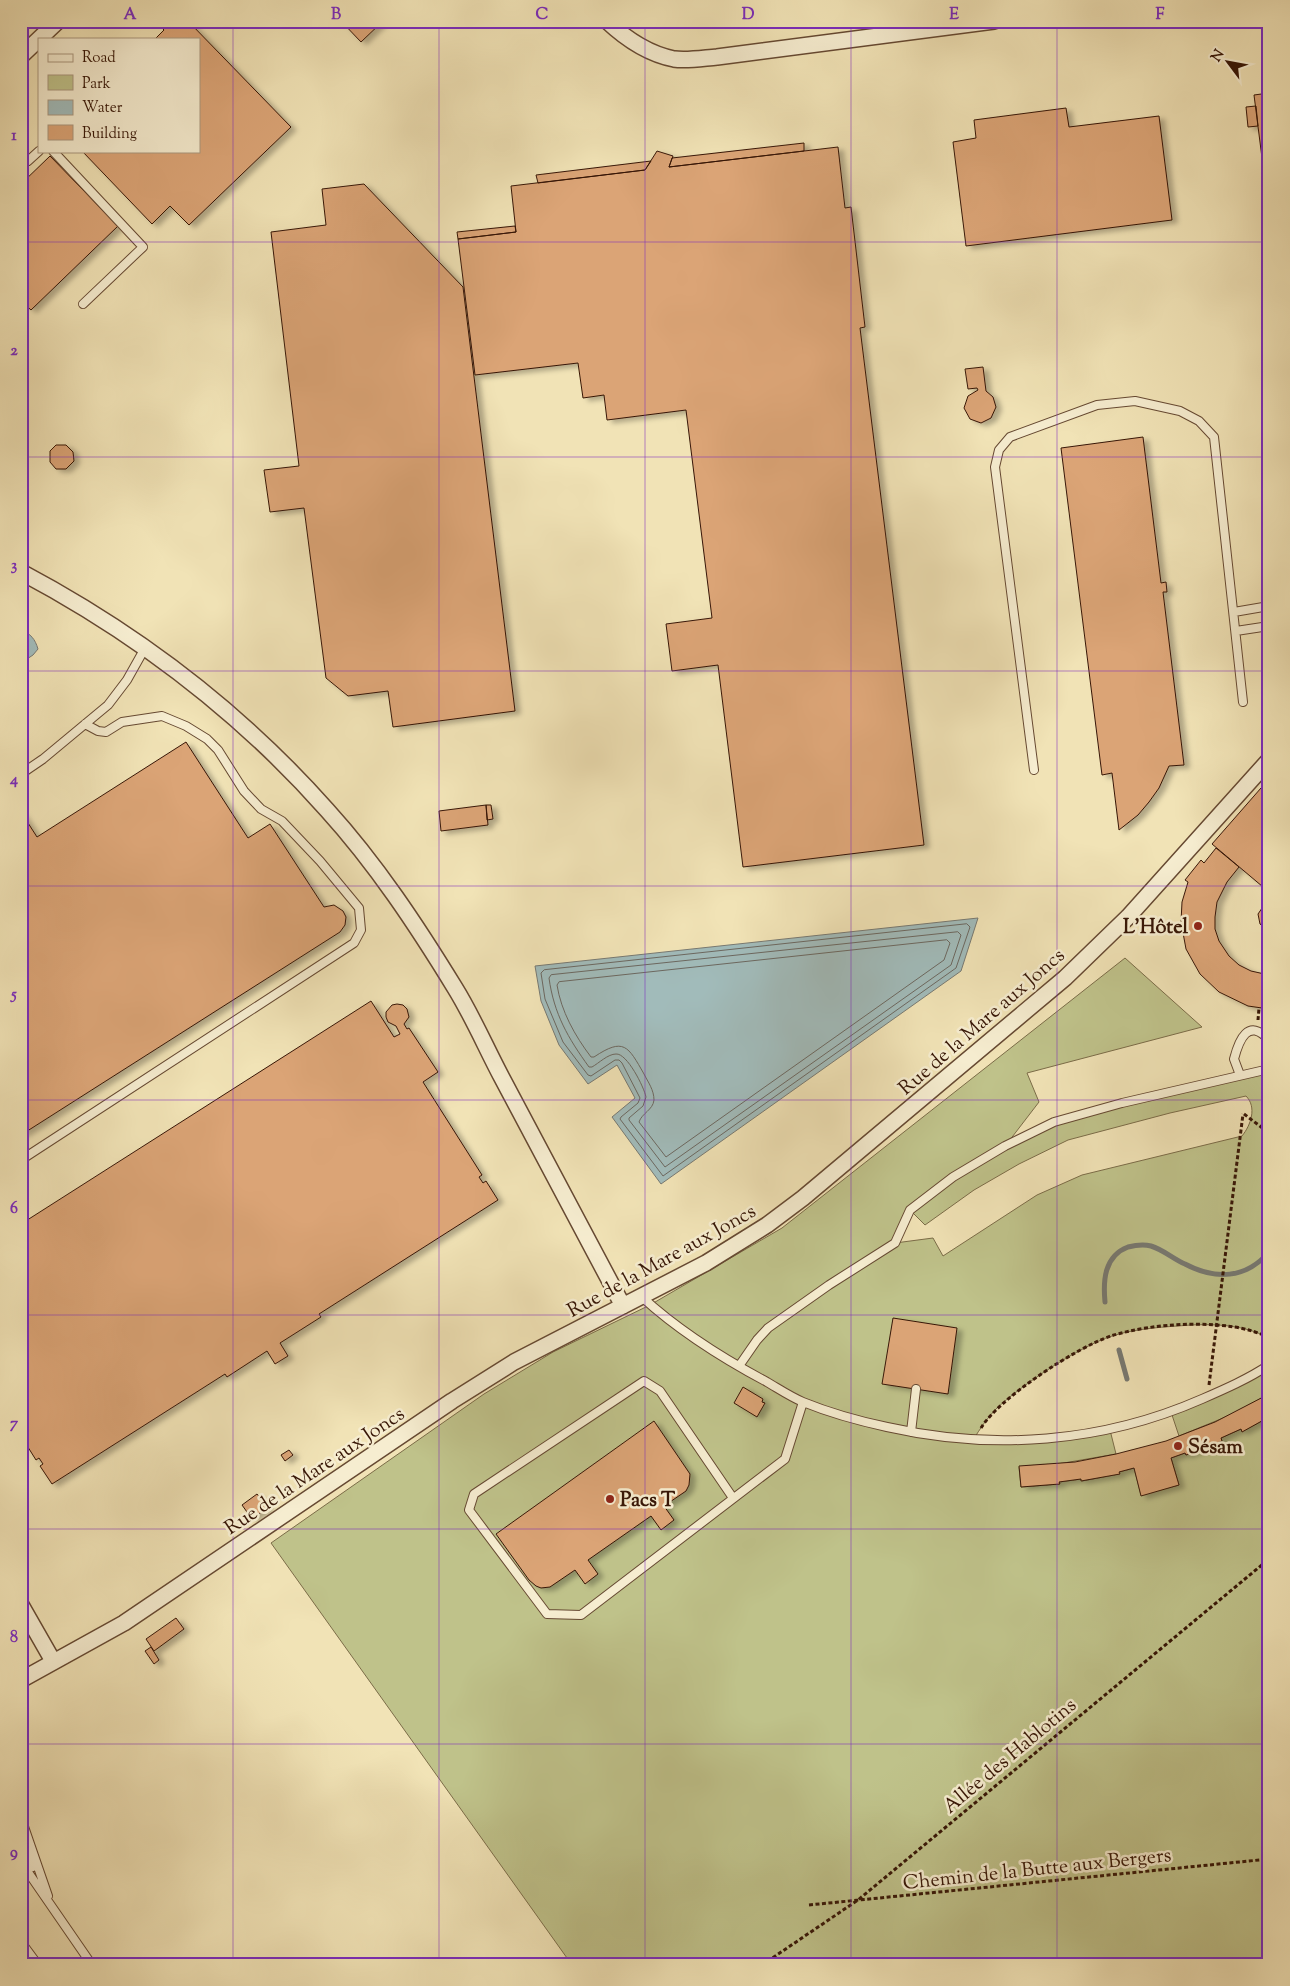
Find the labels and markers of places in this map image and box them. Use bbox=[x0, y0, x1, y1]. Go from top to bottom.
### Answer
place label: L'Hôtel bbox=[1123, 914, 1188, 943]
marker: L'Hôtel bbox=[1192, 920, 1204, 932]
place label: Sésam bbox=[1188, 1434, 1243, 1463]
marker: Sésam bbox=[1172, 1440, 1184, 1452]
place label: Pacs T bbox=[620, 1487, 676, 1516]
marker: Pacs T bbox=[604, 1493, 616, 1505]

